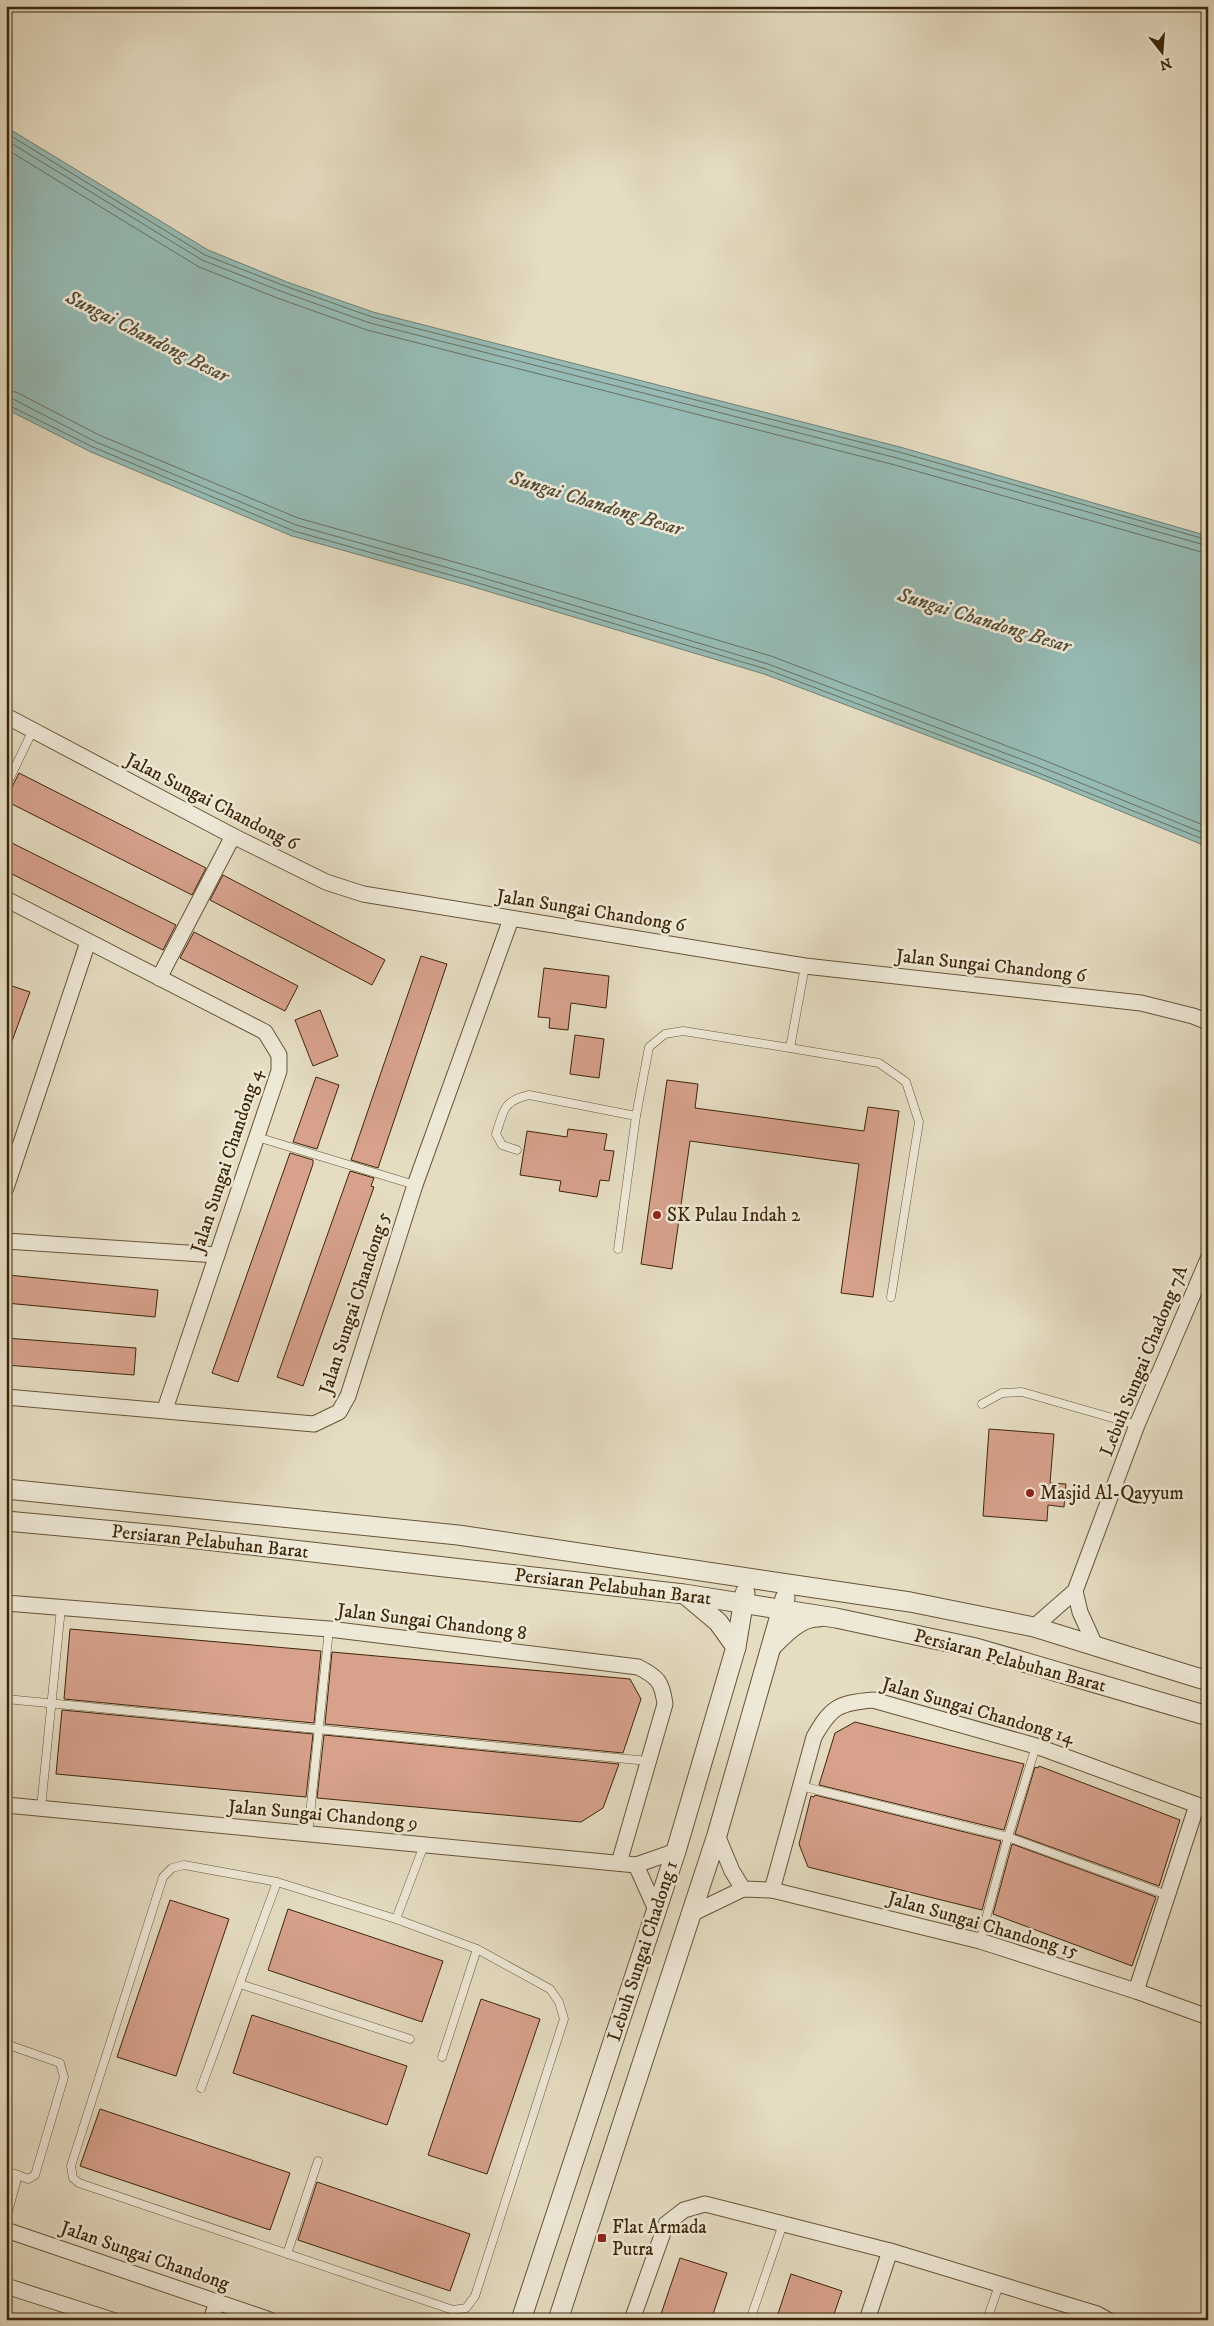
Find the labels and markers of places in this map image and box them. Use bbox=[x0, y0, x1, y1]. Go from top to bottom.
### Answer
place label: SK Pulau Indah 2 bbox=[667, 1204, 801, 1227]
marker: SK Pulau Indah 2 bbox=[651, 1209, 663, 1221]
place label: Masjid Al-Qayyum bbox=[1040, 1482, 1184, 1505]
marker: Masjid Al-Qayyum bbox=[1024, 1487, 1036, 1499]
place label: Flat Armada Putra bbox=[612, 2216, 707, 2261]
marker: Flat Armada Putra bbox=[596, 2232, 608, 2244]

